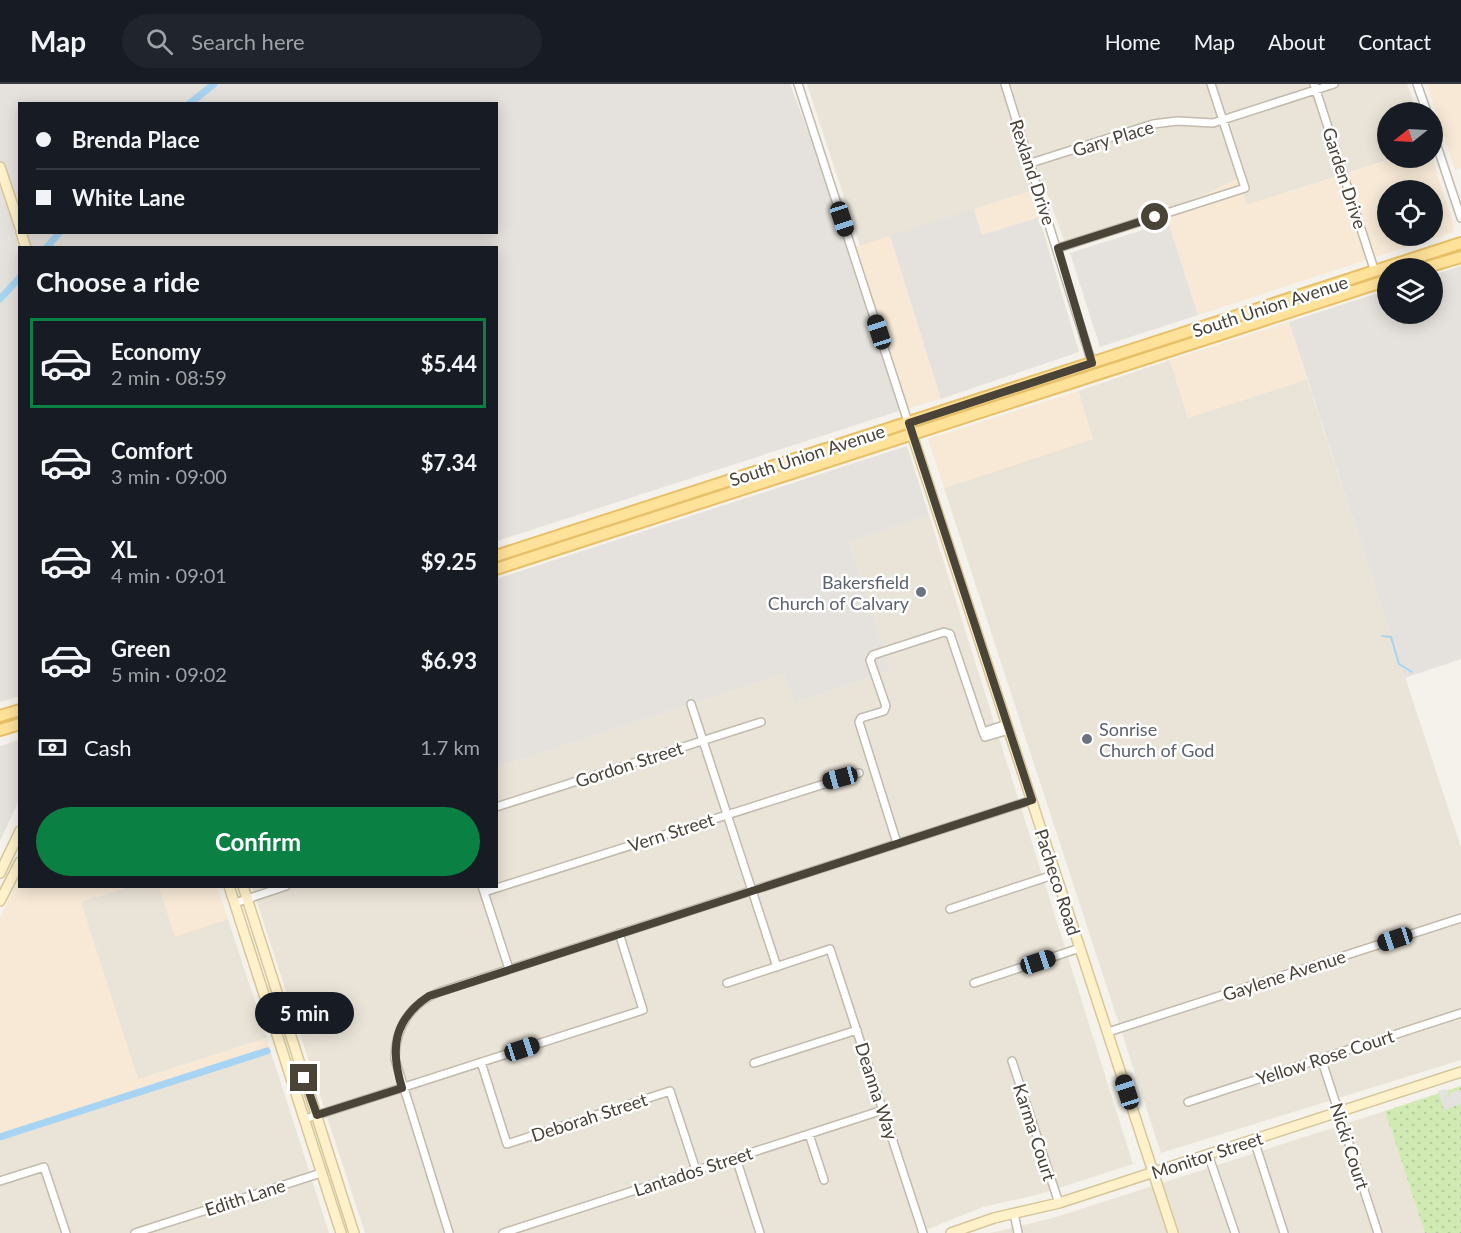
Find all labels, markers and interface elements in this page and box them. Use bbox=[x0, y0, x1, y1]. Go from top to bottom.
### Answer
search box bbox=[122, 14, 542, 68]
text: Map bbox=[30, 24, 86, 58]
icon: search bbox=[143, 25, 176, 58]
text: Search here bbox=[191, 28, 305, 55]
text: Home bbox=[1105, 29, 1161, 54]
text: Map bbox=[1194, 29, 1235, 54]
text: About bbox=[1268, 29, 1325, 54]
text: Contact bbox=[1358, 29, 1431, 54]
north arrow bbox=[1377, 102, 1443, 168]
map controls bbox=[1377, 102, 1443, 324]
street label: Gary Place bbox=[1070, 115, 1156, 161]
street label: Rexland Drive bbox=[1006, 116, 1060, 228]
street label: Garden Drive bbox=[1318, 124, 1372, 232]
text: Brenda Place bbox=[72, 126, 200, 153]
button: locate bbox=[1377, 180, 1443, 246]
text: White Lane bbox=[72, 184, 185, 211]
car bbox=[828, 199, 856, 239]
route start bbox=[1141, 203, 1168, 230]
button: layers bbox=[1377, 258, 1443, 324]
text: Choose a ride bbox=[36, 265, 200, 298]
street label: South Union Avenue bbox=[1189, 270, 1351, 342]
car bbox=[865, 312, 893, 352]
icon: car bbox=[39, 336, 93, 390]
text: Economy bbox=[111, 338, 201, 365]
text: $5.44 bbox=[421, 350, 477, 377]
text: 2 min · 08:59 bbox=[111, 365, 227, 389]
street label: South Union Avenue bbox=[726, 419, 888, 491]
icon: car bbox=[39, 435, 93, 489]
text: Comfort bbox=[111, 437, 193, 464]
text: $7.34 bbox=[421, 449, 477, 476]
text: 3 min · 09:00 bbox=[111, 464, 227, 488]
icon: car bbox=[39, 534, 93, 588]
text: XL bbox=[111, 536, 137, 563]
text: $9.25 bbox=[421, 548, 477, 575]
text: 4 min · 09:01 bbox=[111, 563, 227, 587]
place label: Bakersfield Church of Calvary bbox=[768, 571, 910, 614]
marker: Bakersfield Church of Calvary bbox=[914, 585, 928, 599]
icon: car bbox=[39, 633, 93, 687]
text: Green bbox=[111, 635, 171, 662]
text: $6.93 bbox=[421, 647, 477, 674]
text: 5 min · 09:02 bbox=[111, 662, 227, 686]
place label: Sonrise Church of God bbox=[1099, 718, 1214, 761]
icon: cash bbox=[36, 731, 69, 764]
marker: Sonrise Church of God bbox=[1080, 732, 1094, 746]
text: Cash bbox=[84, 734, 131, 761]
text: 1.7 km bbox=[420, 735, 480, 759]
street label: Gordon Street bbox=[572, 736, 686, 792]
car bbox=[820, 765, 860, 791]
button: Confirm bbox=[36, 807, 480, 876]
street label: Vern Street bbox=[625, 808, 717, 856]
street label: Pacheco Road bbox=[1030, 826, 1086, 938]
car bbox=[1375, 925, 1415, 953]
street label: Gaylene Avenue bbox=[1220, 945, 1348, 1005]
car bbox=[1018, 948, 1058, 976]
callout: 5 min bbox=[254, 991, 354, 1033]
text: 5 min bbox=[280, 1001, 329, 1025]
street label: Yellow Rose Court bbox=[1253, 1024, 1397, 1090]
car bbox=[502, 1035, 542, 1063]
street label: Deanna Way bbox=[851, 1040, 903, 1143]
route end bbox=[290, 1064, 317, 1091]
car bbox=[1113, 1072, 1141, 1112]
street label: Karma Court bbox=[1009, 1081, 1061, 1184]
street label: Deborah Street bbox=[528, 1088, 650, 1146]
street label: Nicki Court bbox=[1326, 1100, 1374, 1193]
street label: Monitor Street bbox=[1149, 1126, 1266, 1183]
street label: Lantados Street bbox=[631, 1141, 756, 1201]
street label: Edith Lane bbox=[202, 1174, 288, 1220]

